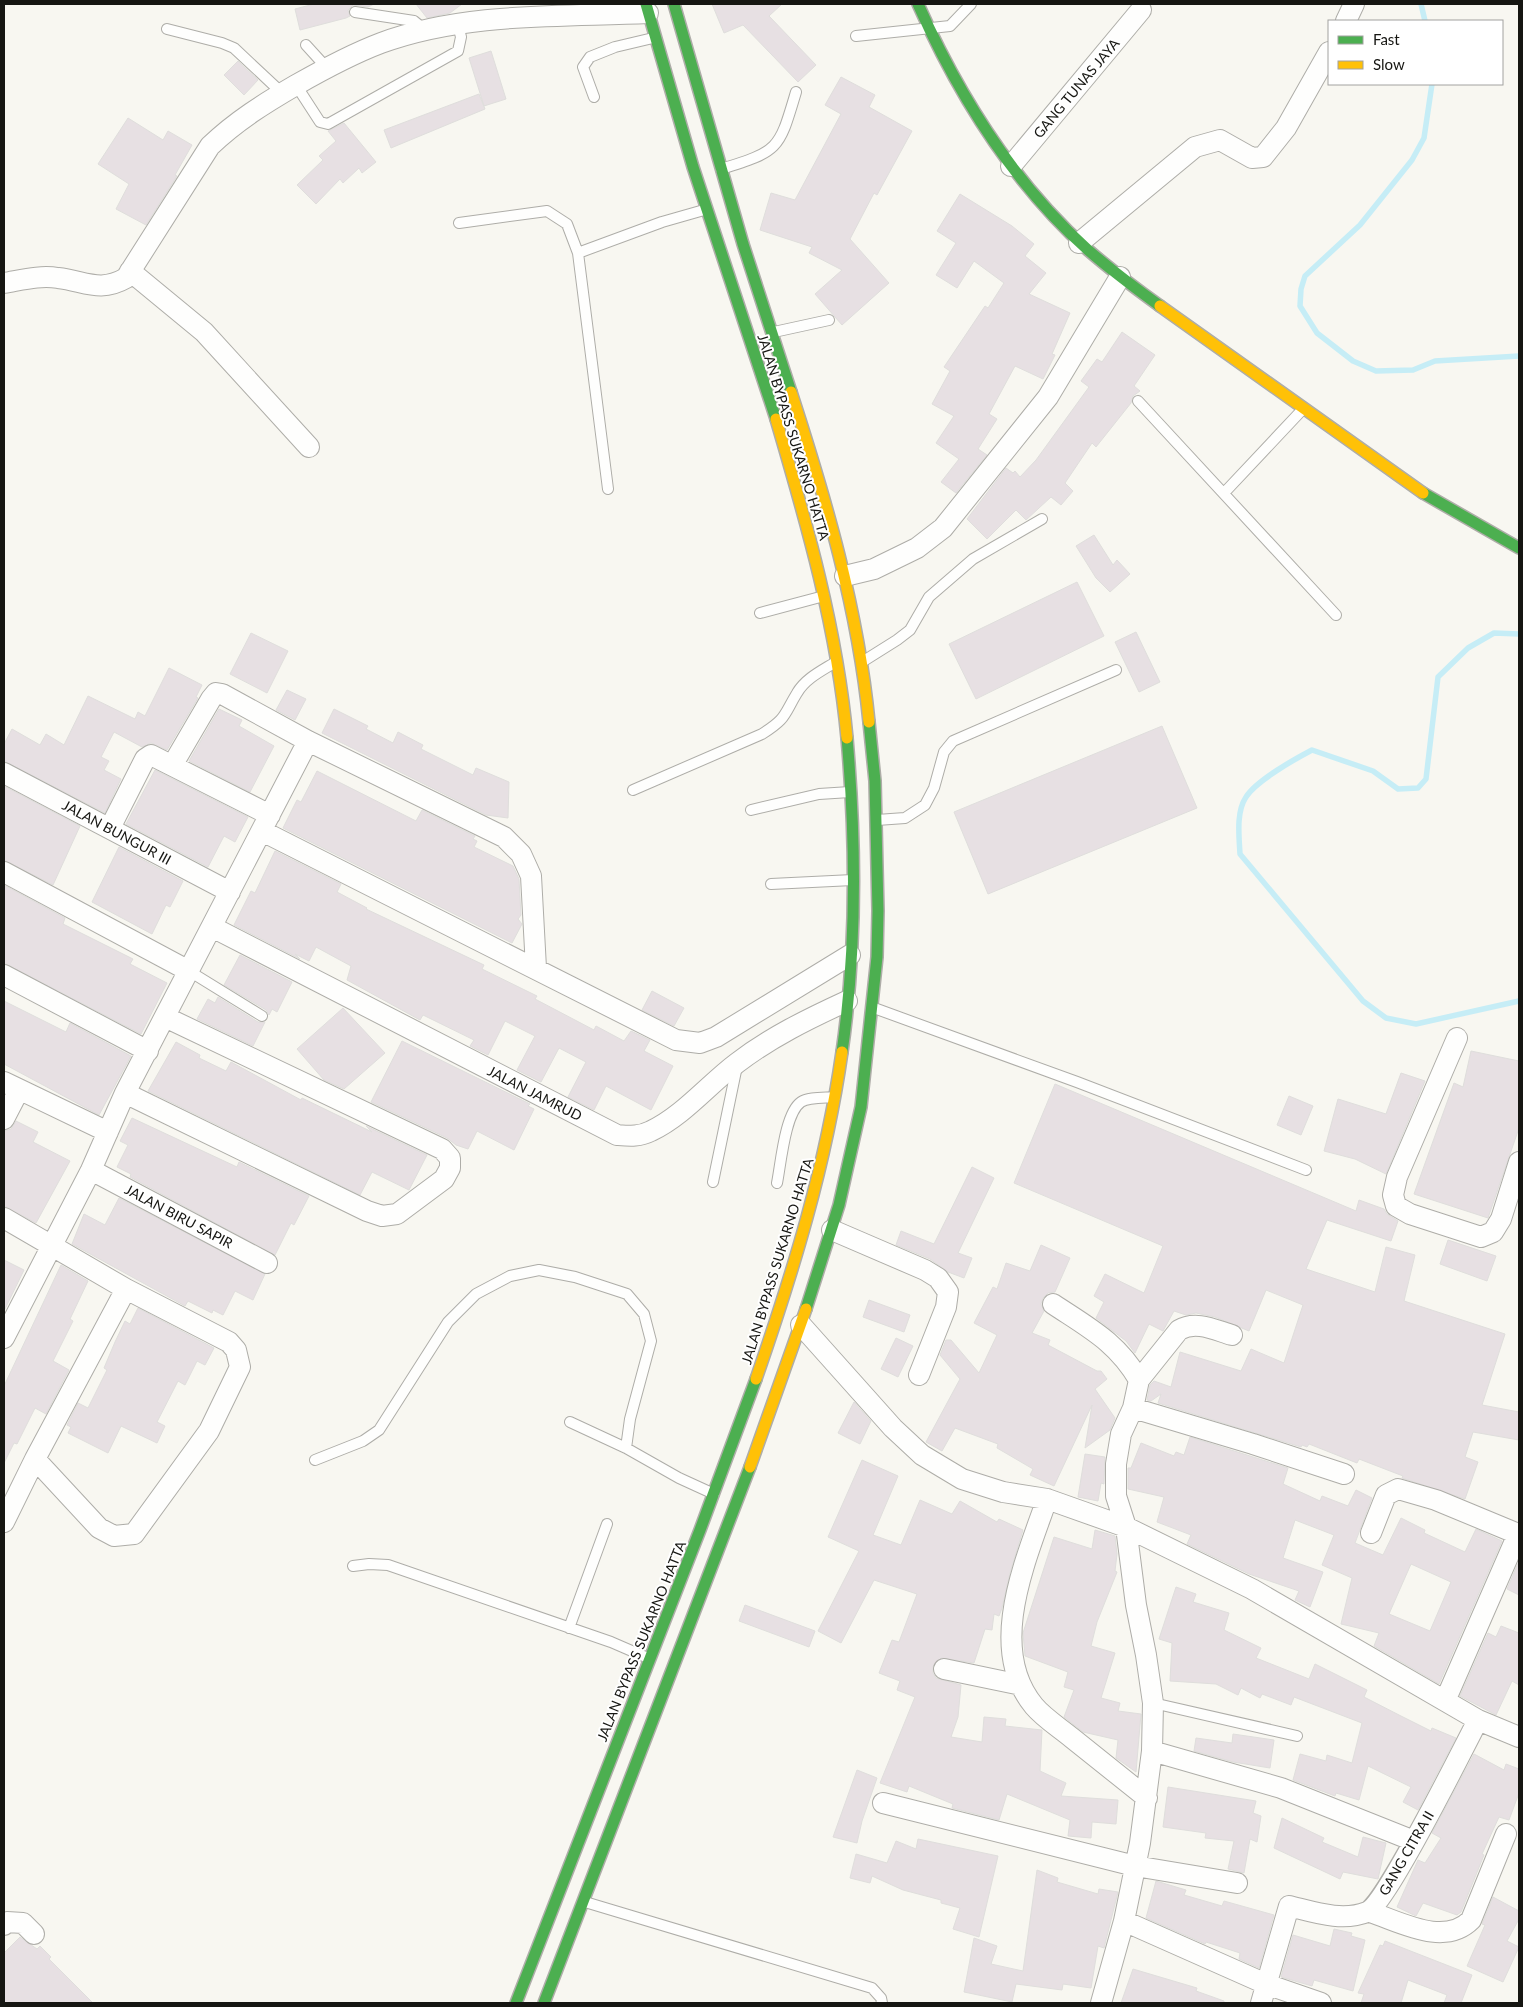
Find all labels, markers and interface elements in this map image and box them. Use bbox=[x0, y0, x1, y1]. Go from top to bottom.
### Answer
legend bbox=[1328, 20, 1503, 85]
text: Fast bbox=[1373, 30, 1400, 48]
street label: GANG TUNAS JAYA bbox=[1029, 34, 1123, 141]
text: Slow bbox=[1373, 55, 1405, 73]
street label: JALAN BYPASS SUKARNO HATTA bbox=[754, 332, 834, 543]
street label: JALAN BUNGUR III bbox=[60, 796, 174, 868]
street label: JALAN JAMRUD bbox=[485, 1062, 585, 1124]
street label: JALAN BYPASS SUKARNO HATTA bbox=[737, 1155, 817, 1366]
street label: JALAN BIRU SAPIR bbox=[122, 1180, 236, 1252]
street label: JALAN BYPASS SUKARNO HATTA bbox=[593, 1538, 689, 1744]
street label: GANG CITRA II bbox=[1375, 1808, 1437, 1898]

